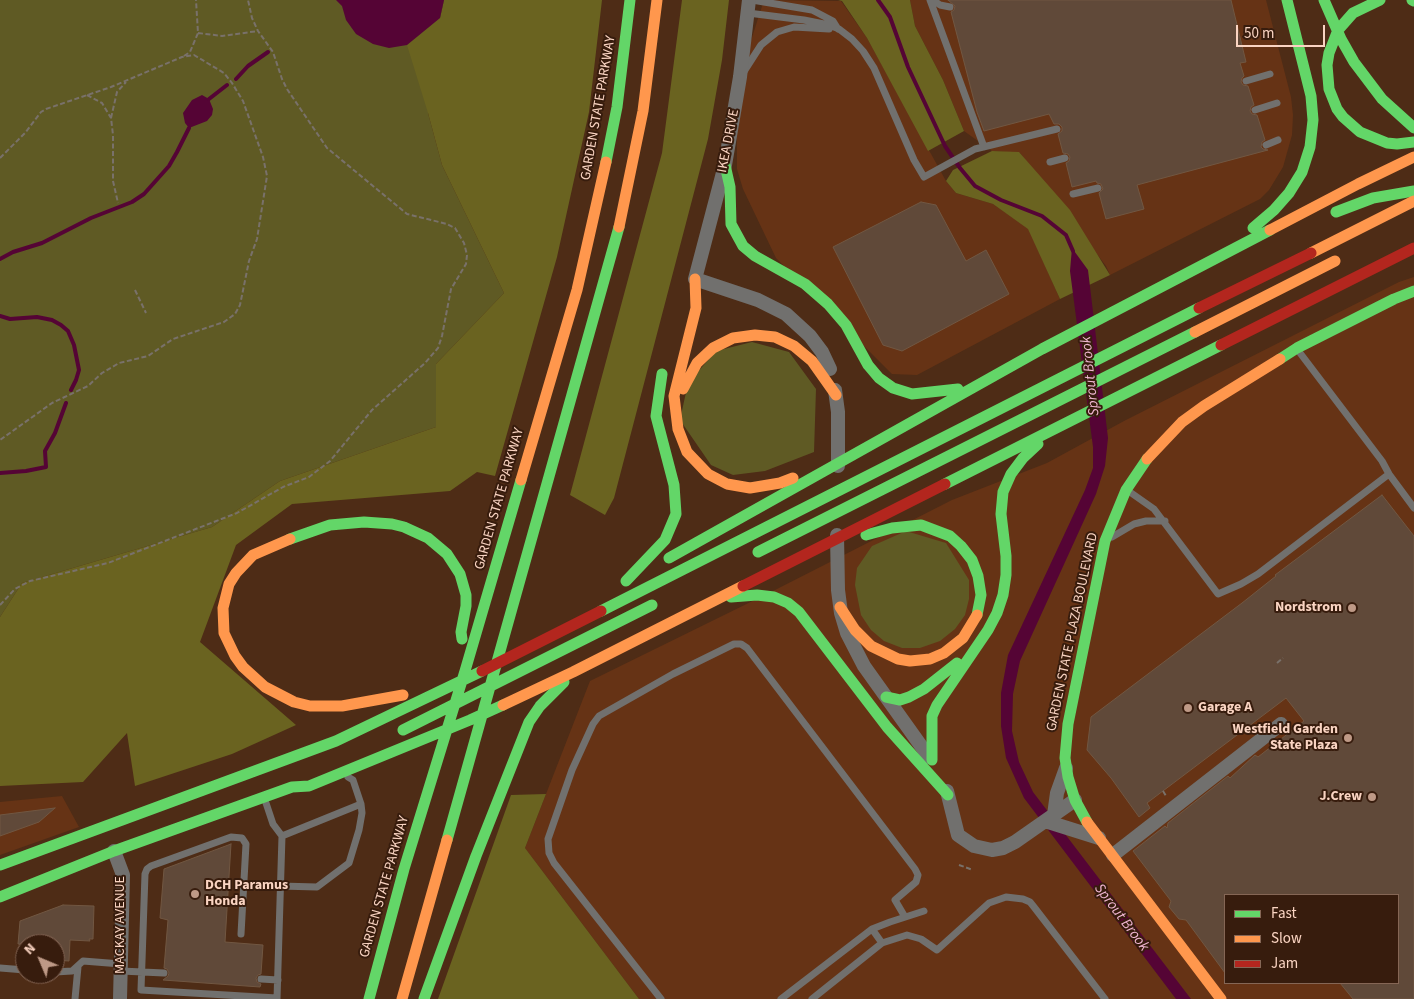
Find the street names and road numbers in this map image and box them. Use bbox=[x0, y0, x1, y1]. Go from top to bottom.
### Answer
street label: GARDEN STATE PARKWAY bbox=[578, 34, 620, 182]
street label: IKEA DRIVE bbox=[715, 108, 743, 174]
street label: GARDEN STATE PARKWAY bbox=[472, 426, 528, 572]
street label: GARDEN STATE PLAZA BOULEVARD bbox=[1044, 531, 1102, 733]
street label: GARDEN STATE PARKWAY bbox=[357, 814, 413, 960]
street label: MACKAY AVENUE bbox=[113, 876, 129, 974]

